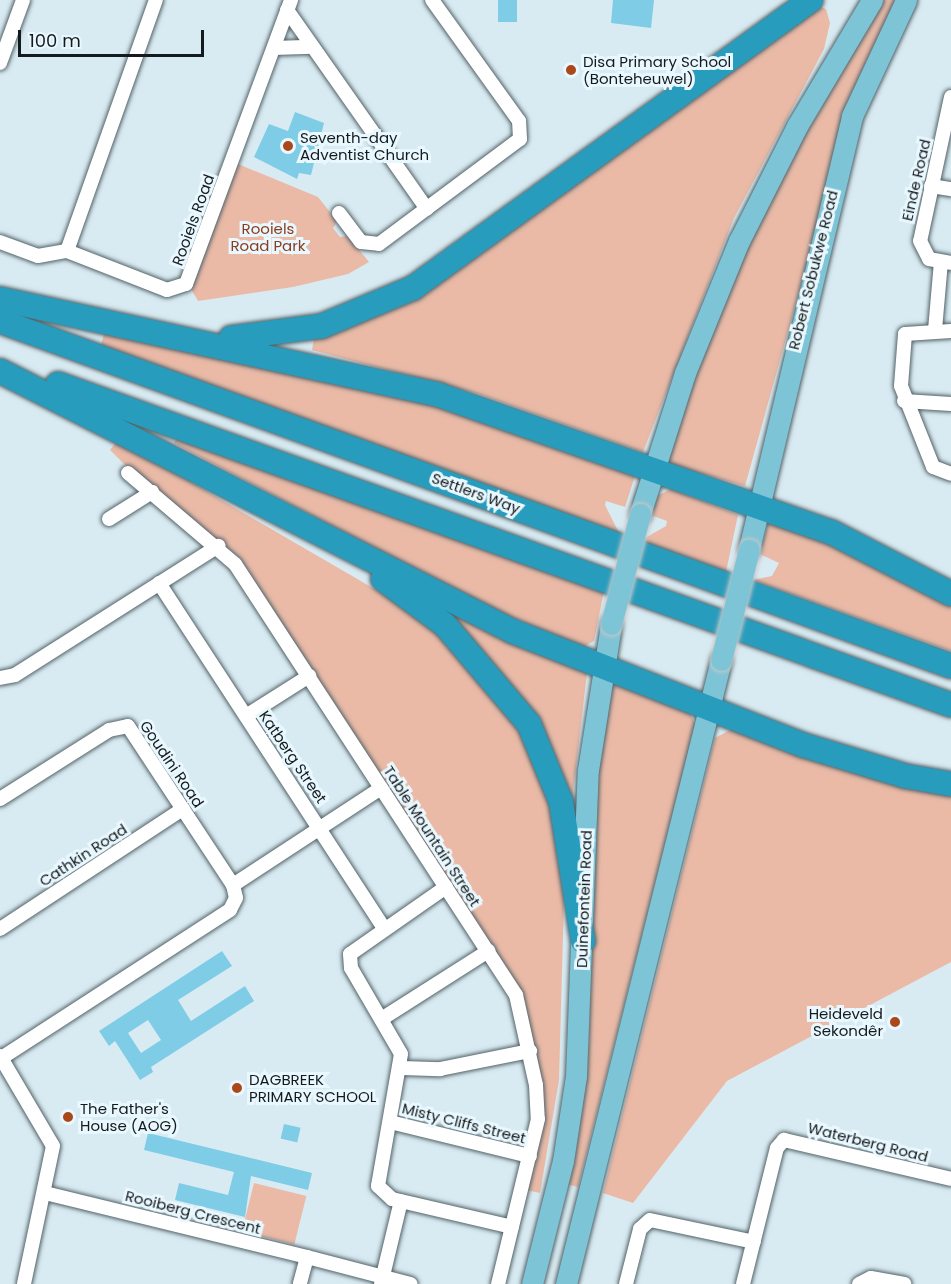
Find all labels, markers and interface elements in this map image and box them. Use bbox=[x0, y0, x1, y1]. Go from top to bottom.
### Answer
scale bar bbox=[21, 18, 207, 56]
text: 100 m bbox=[29, 28, 81, 53]
place label: Disa Primary School (Bonteheuwel) bbox=[583, 52, 731, 87]
marker: Disa Primary School (Bonteheuwel) bbox=[564, 63, 578, 77]
place label: Seventh-day Adventist Church bbox=[300, 128, 429, 163]
street label: Einde Road bbox=[898, 137, 934, 223]
marker: Seventh-day Adventist Church bbox=[281, 139, 295, 153]
street label: Rooiels Road bbox=[168, 172, 218, 268]
street label: Robert Sobukwe Road bbox=[784, 188, 842, 352]
park label: Rooiels Road Park bbox=[230, 219, 306, 254]
street label: Settlers Way bbox=[429, 469, 523, 517]
street label: Katberg Street bbox=[255, 707, 331, 807]
street label: Goudini Road bbox=[136, 717, 208, 811]
street label: Table Mountain Street bbox=[380, 762, 484, 910]
street label: Cathkin Road bbox=[36, 820, 130, 890]
street label: Duinefontein Road bbox=[573, 830, 595, 968]
place label: Heideveld Sekondêr bbox=[809, 1004, 883, 1039]
marker: Heideveld Sekondêr bbox=[888, 1015, 902, 1029]
place label: DAGBREEK PRIMARY SCHOOL bbox=[249, 1070, 376, 1105]
marker: DAGBREEK PRIMARY SCHOOL bbox=[230, 1081, 244, 1095]
place label: The Father's House (AOG) bbox=[80, 1099, 178, 1134]
street label: Misty Cliffs Street bbox=[400, 1099, 528, 1147]
marker: The Father's House (AOG) bbox=[61, 1110, 75, 1124]
street label: Waterberg Road bbox=[806, 1118, 930, 1166]
street label: Rooiberg Crescent bbox=[123, 1186, 263, 1238]

